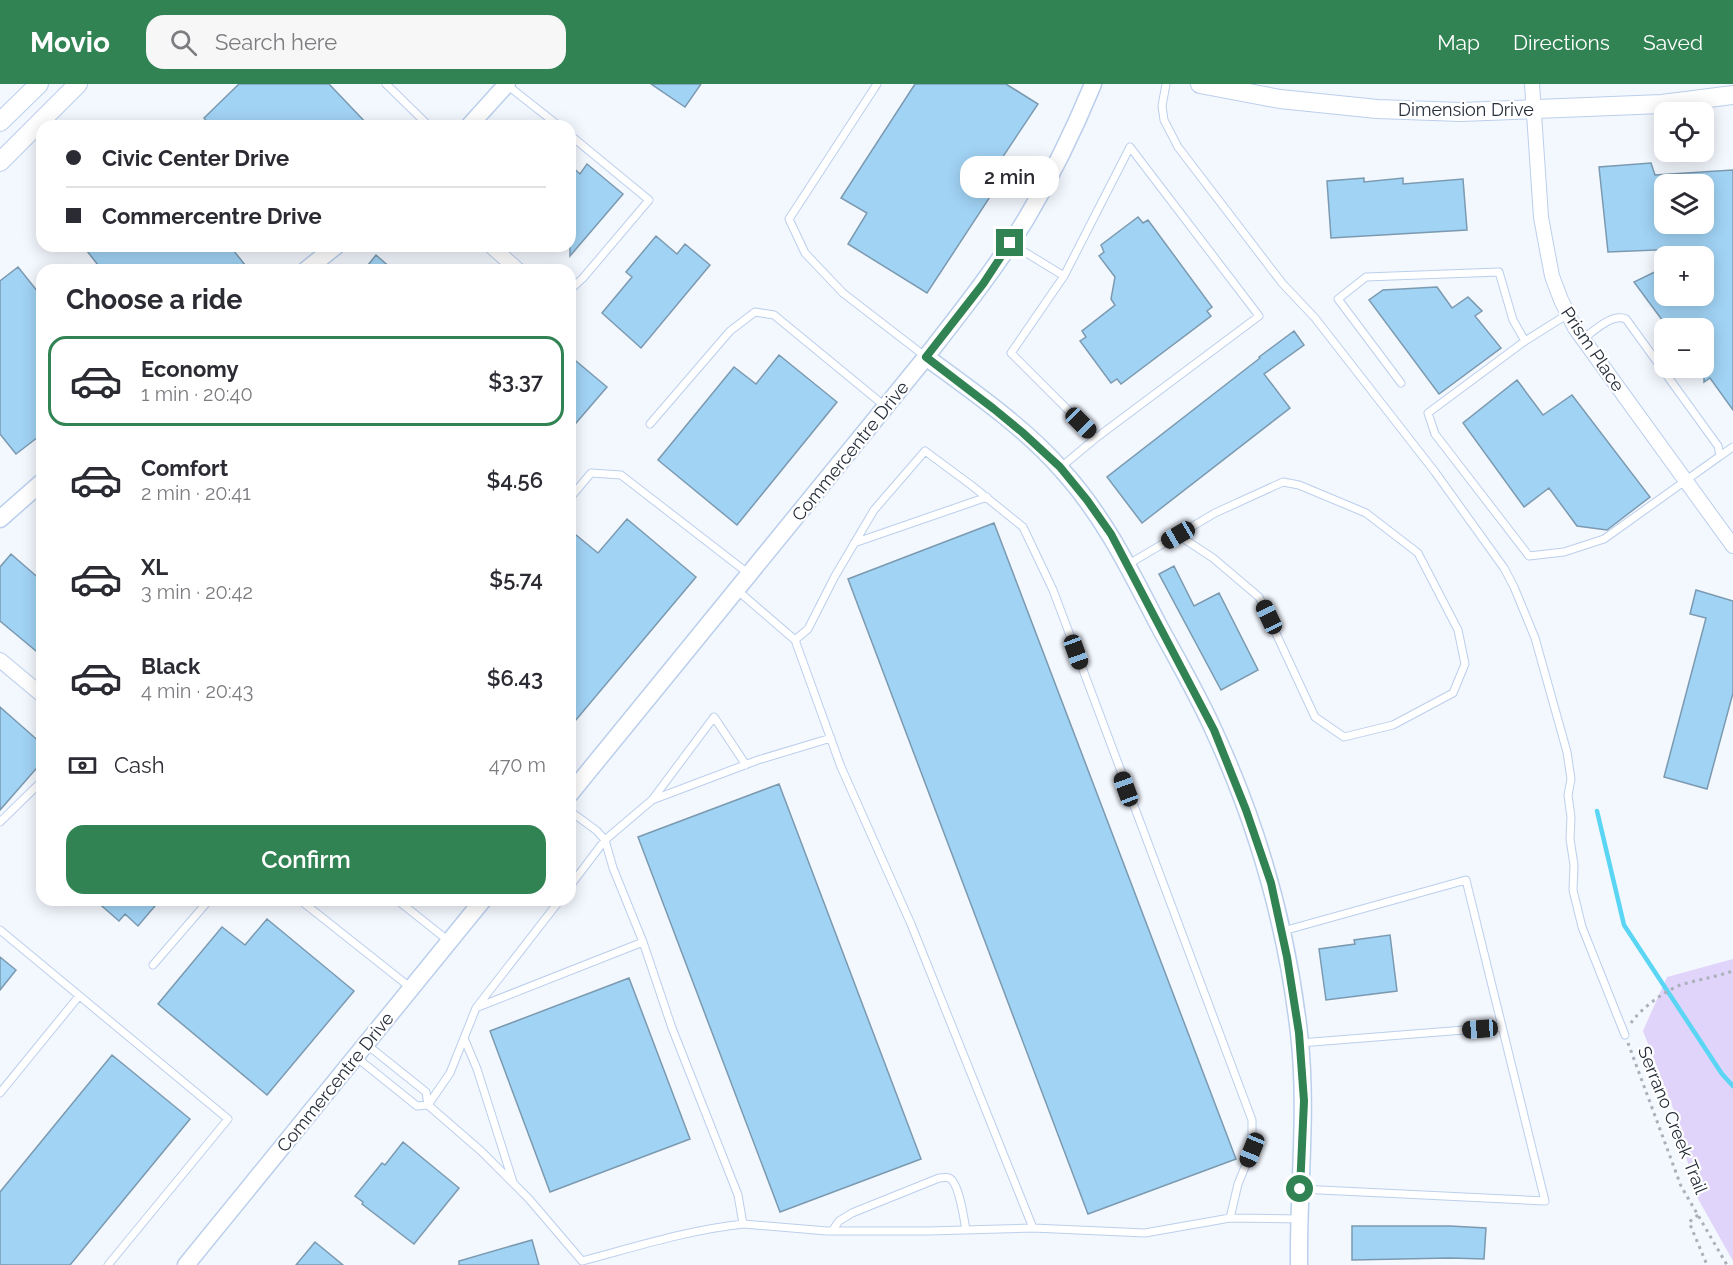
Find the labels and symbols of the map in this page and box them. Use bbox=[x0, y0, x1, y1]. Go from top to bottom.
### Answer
street label: Dimension Drive bbox=[1398, 99, 1534, 120]
callout: 2 min bbox=[960, 156, 1060, 198]
route end bbox=[996, 229, 1023, 256]
street label: Prism Place bbox=[1557, 303, 1629, 396]
street label: Commercentre Drive bbox=[787, 377, 913, 525]
car bbox=[1062, 404, 1100, 442]
car bbox=[1158, 518, 1198, 552]
car bbox=[1253, 597, 1285, 637]
car bbox=[1061, 632, 1091, 672]
car bbox=[1111, 769, 1141, 809]
street label: Commercentre Drive bbox=[272, 1008, 398, 1156]
car bbox=[1461, 1019, 1499, 1039]
street label: Serrano Creek Trail bbox=[1634, 1043, 1712, 1197]
car bbox=[1237, 1130, 1267, 1170]
route start bbox=[1286, 1175, 1313, 1202]

